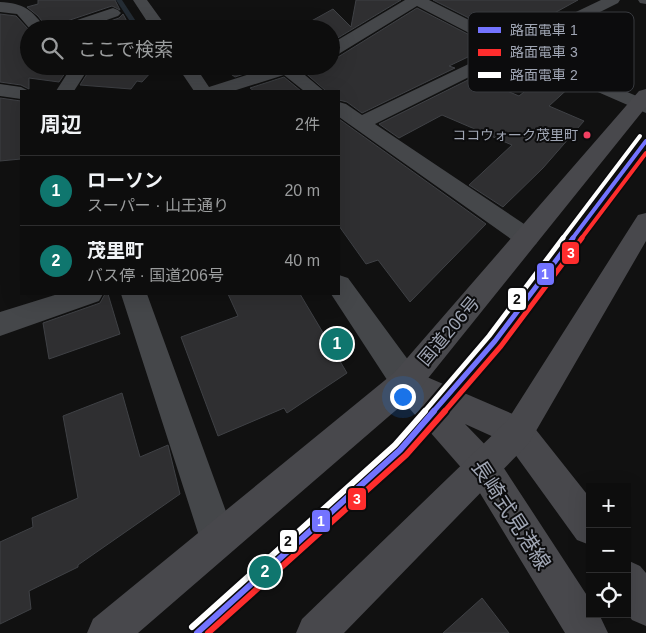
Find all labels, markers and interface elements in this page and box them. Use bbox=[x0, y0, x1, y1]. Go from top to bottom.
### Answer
legend bbox=[468, 12, 634, 92]
search box bbox=[20, 20, 340, 75]
text: 路面電車 1 bbox=[510, 22, 578, 38]
icon: search bbox=[38, 34, 66, 62]
text: ここで検索 bbox=[78, 39, 173, 60]
text: 路面電車 3 bbox=[510, 44, 578, 60]
text: 路面電車 2 bbox=[510, 67, 578, 83]
text: 周辺 bbox=[40, 113, 82, 136]
text: 2件 bbox=[295, 116, 320, 133]
place label: ココウォーク茂里町 bbox=[453, 127, 578, 143]
marker: ココウォーク茂里町 bbox=[582, 130, 592, 140]
text: ローソン bbox=[87, 170, 163, 191]
text: 1 bbox=[52, 182, 60, 199]
text: 20 m bbox=[284, 182, 320, 199]
text: スーパー · 山王通り bbox=[87, 197, 229, 214]
text: 茂里町 bbox=[87, 240, 144, 261]
line badge: 3 bbox=[561, 241, 580, 265]
text: 3 bbox=[567, 245, 575, 261]
text: 2 bbox=[52, 252, 60, 269]
text: 40 m bbox=[284, 252, 320, 269]
line badge: 1 bbox=[536, 262, 555, 286]
text: 1 bbox=[541, 266, 549, 282]
text: バス停 · 国道206号 bbox=[87, 267, 224, 284]
line badge: 2 bbox=[507, 287, 527, 311]
text: 2 bbox=[513, 291, 521, 307]
street label: 国道206号 bbox=[414, 292, 484, 370]
pin: 1 bbox=[321, 325, 353, 363]
your location bbox=[390, 384, 416, 410]
street label: 長崎式見港線 bbox=[467, 456, 555, 574]
map controls bbox=[586, 483, 631, 618]
button: + bbox=[586, 483, 631, 528]
line badge: 3 bbox=[347, 487, 367, 511]
text: 3 bbox=[353, 491, 361, 507]
line badge: 1 bbox=[311, 509, 331, 533]
text: 1 bbox=[317, 513, 325, 529]
button: − bbox=[586, 528, 631, 573]
line badge: 2 bbox=[279, 529, 298, 553]
text: 2 bbox=[284, 533, 292, 549]
pin: 2 bbox=[249, 553, 281, 591]
button: locate bbox=[586, 573, 631, 618]

